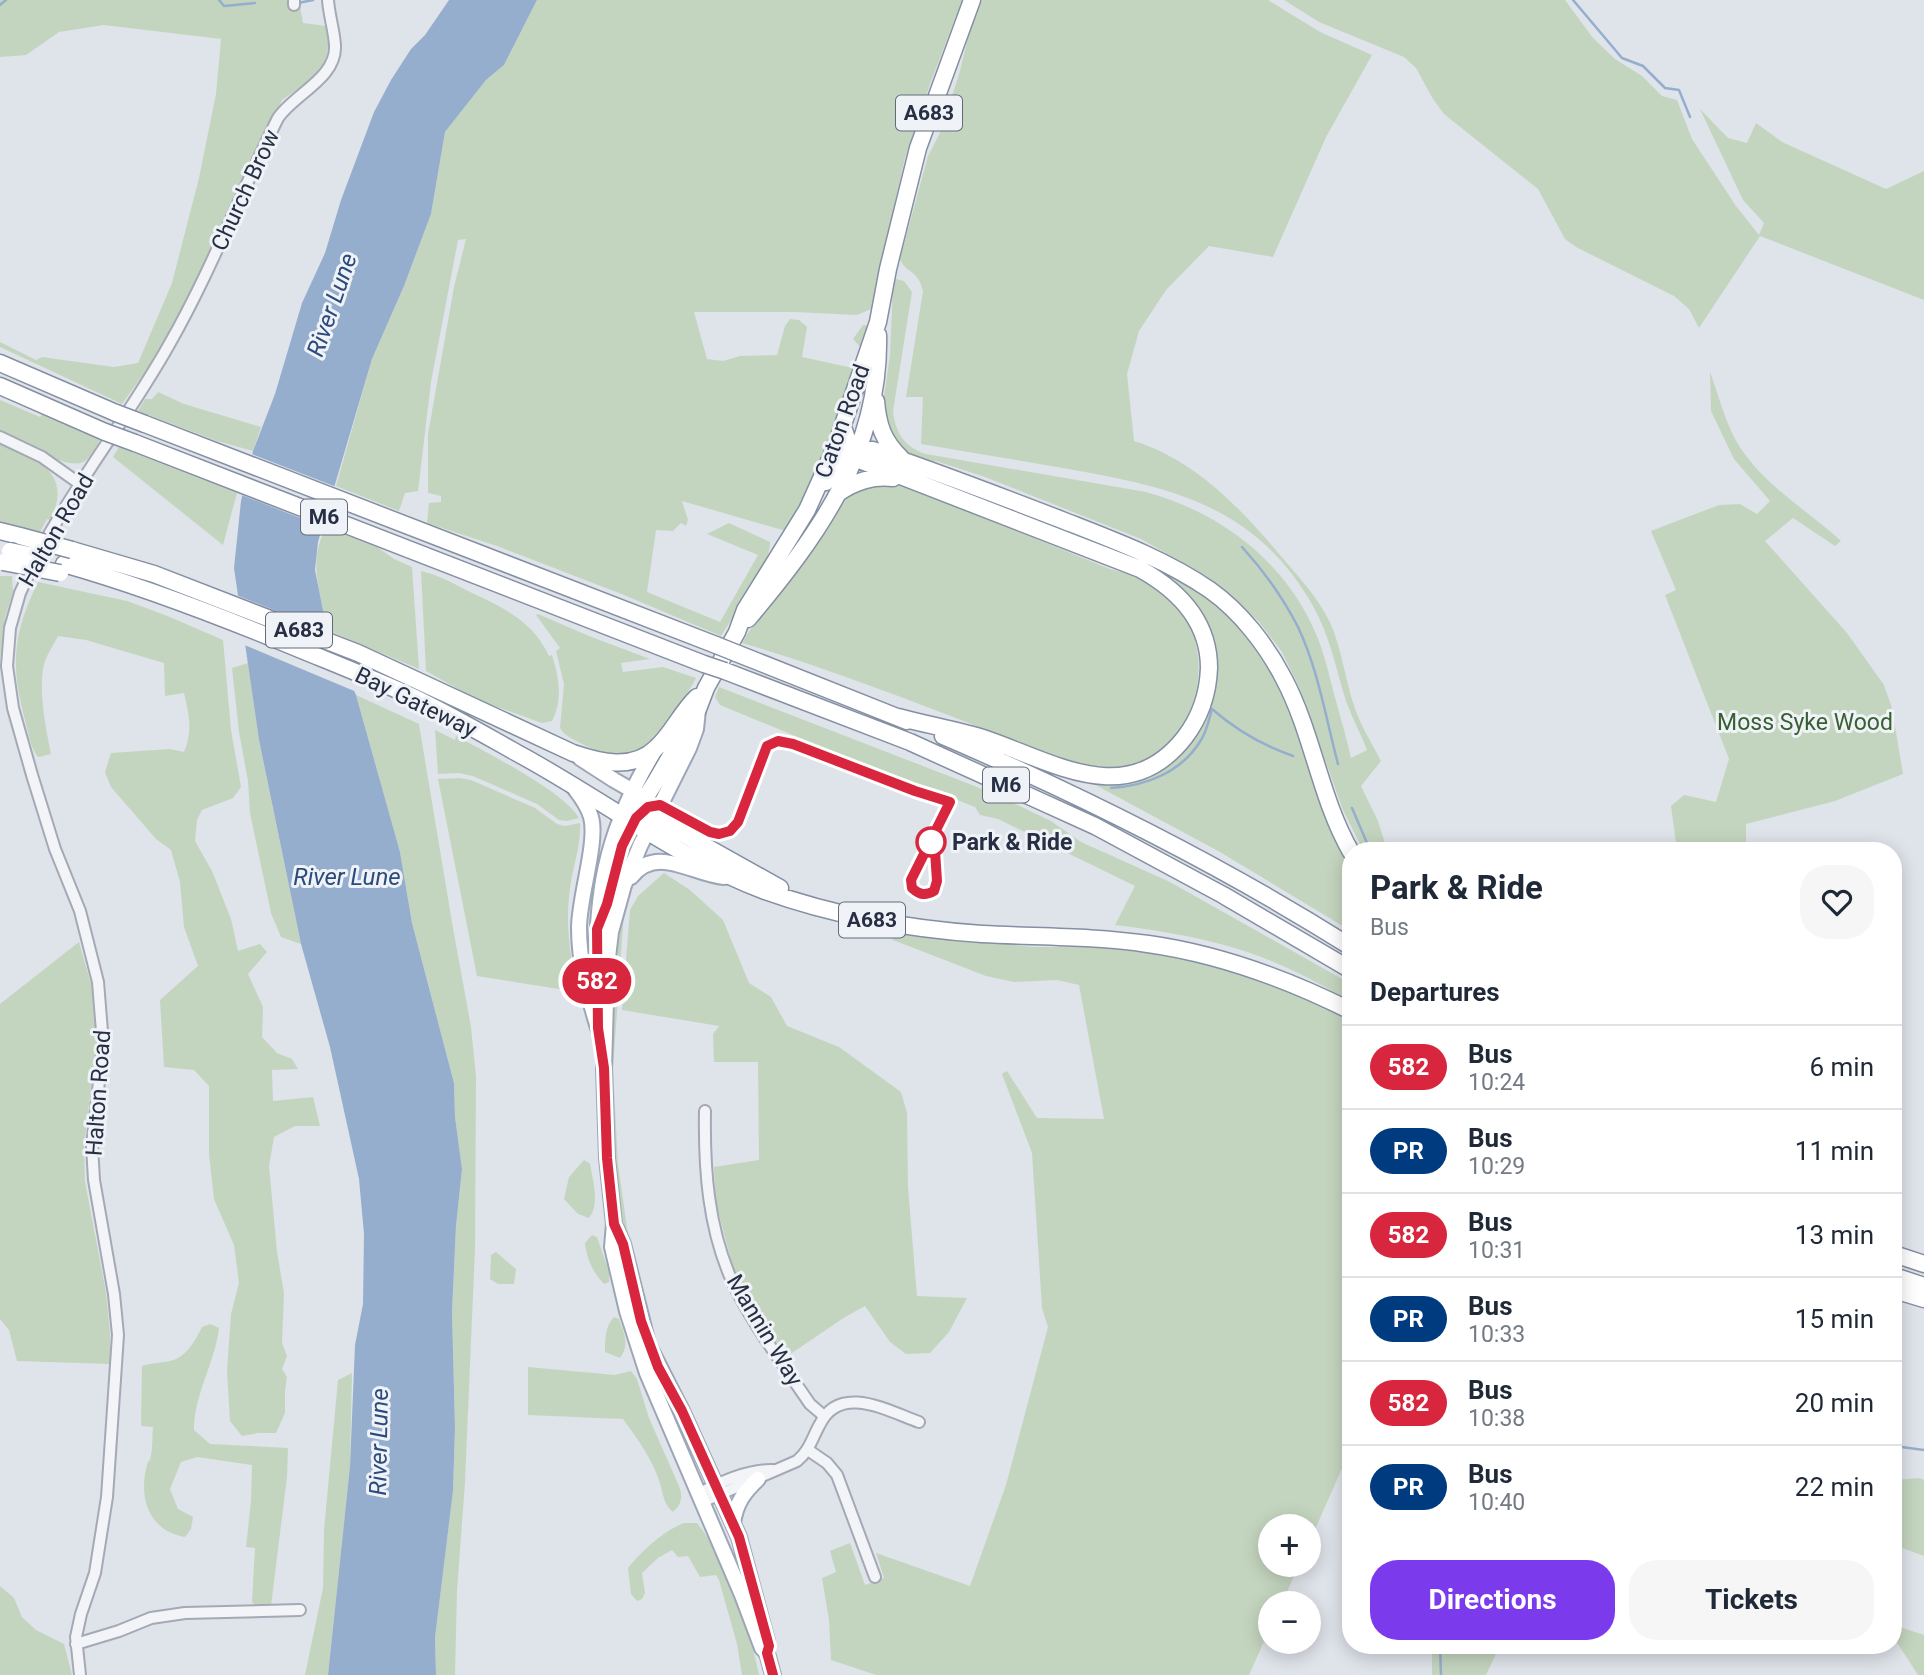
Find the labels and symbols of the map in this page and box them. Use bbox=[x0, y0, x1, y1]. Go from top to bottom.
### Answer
road number: A683 bbox=[896, 96, 962, 130]
street label: Church Brow bbox=[206, 125, 285, 255]
water label: River Lune bbox=[301, 250, 363, 360]
street label: Caton Road bbox=[809, 361, 876, 482]
street label: Halton Road bbox=[13, 469, 100, 592]
road number: M6 bbox=[301, 500, 347, 534]
road number: A683 bbox=[266, 612, 332, 648]
street label: Bay Gateway bbox=[351, 661, 481, 743]
park label: Moss Syke Wood bbox=[1717, 709, 1893, 736]
road number: M6 bbox=[983, 768, 1029, 802]
marker: Park & Ride bbox=[916, 827, 946, 857]
place label: Park & Ride bbox=[952, 829, 1072, 856]
water label: River Lune bbox=[293, 863, 401, 891]
road number: A683 bbox=[839, 902, 905, 937]
line badge: 582 bbox=[557, 958, 637, 1004]
street label: Halton Road bbox=[81, 1029, 116, 1157]
street label: Mannin Way bbox=[721, 1270, 808, 1391]
water label: River Lune bbox=[364, 1388, 394, 1496]

